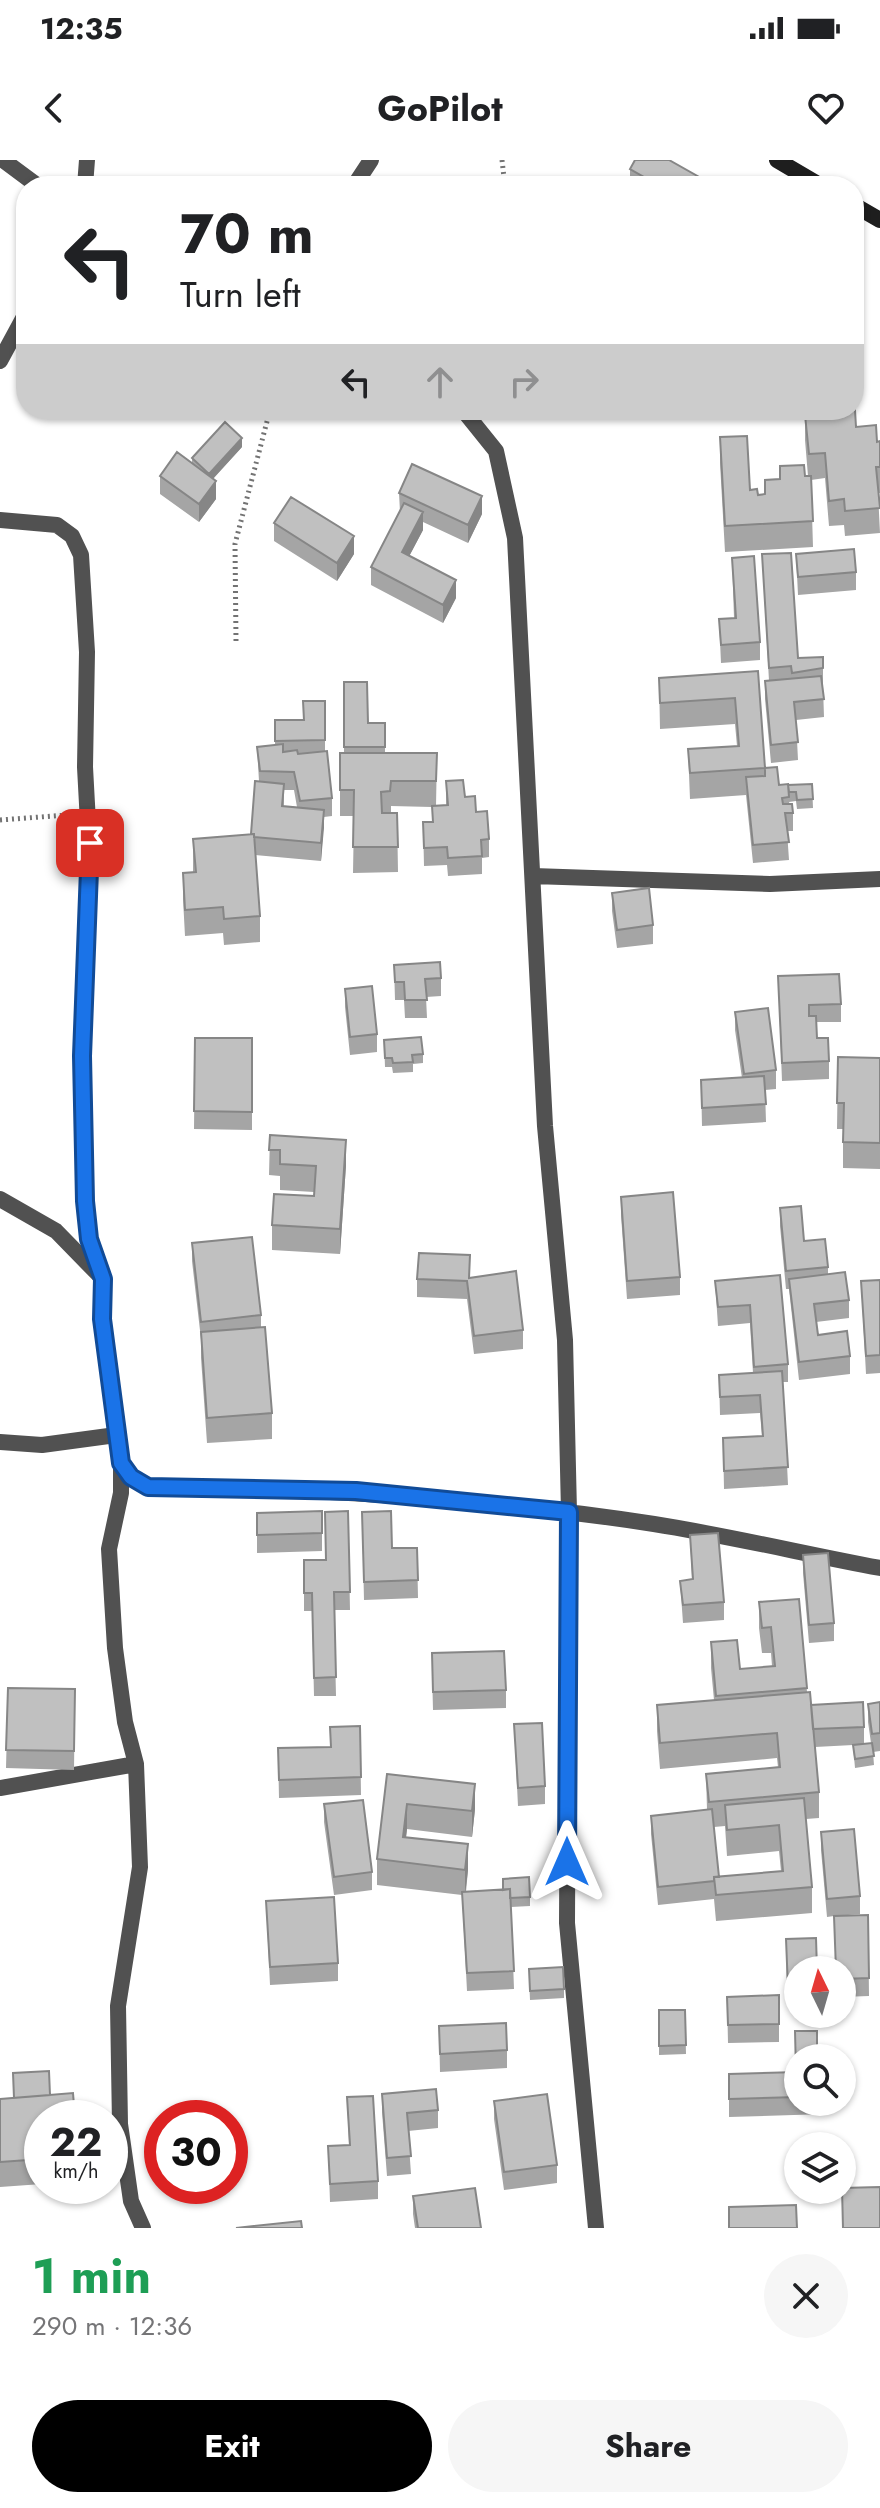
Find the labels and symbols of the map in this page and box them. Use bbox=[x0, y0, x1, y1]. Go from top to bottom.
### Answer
pin bbox=[56, 809, 124, 877]
position arrow bbox=[525, 1820, 609, 1904]
north arrow bbox=[784, 1956, 856, 2028]
speed limit sign: 30 bbox=[144, 2100, 248, 2204]

